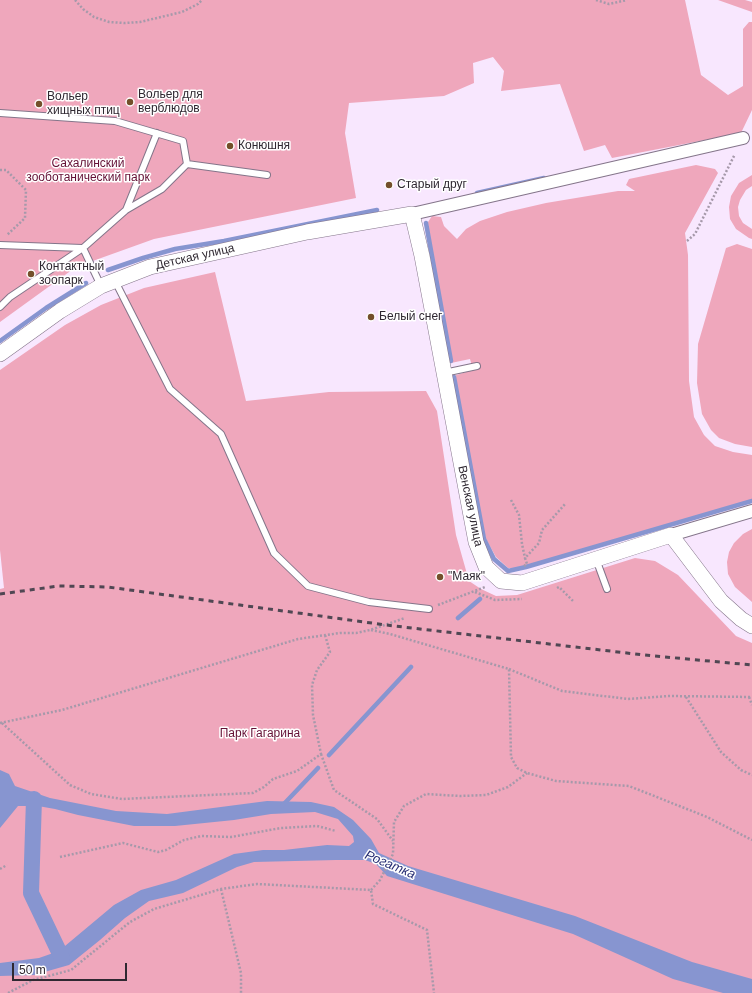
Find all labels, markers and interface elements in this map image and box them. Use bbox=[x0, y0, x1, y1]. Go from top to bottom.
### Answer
place label: Вольер для верблюдов bbox=[138, 88, 203, 116]
place label: Вольер хищных птиц bbox=[47, 90, 120, 118]
marker: Вольер для верблюдов bbox=[125, 97, 135, 107]
marker: Вольер хищных птиц bbox=[34, 99, 44, 109]
place label: Конюшня bbox=[238, 139, 290, 153]
marker: Конюшня bbox=[225, 141, 235, 151]
park label: Сахалинский зооботанический парк bbox=[26, 157, 150, 185]
place label: Старый друг bbox=[397, 178, 467, 192]
marker: Старый друг bbox=[384, 180, 394, 190]
street label: Детская улица bbox=[154, 241, 236, 273]
place label: Контактный зоопарк bbox=[39, 260, 104, 288]
marker: Контактный зоопарк bbox=[26, 269, 36, 279]
place label: Белый снег bbox=[379, 310, 442, 324]
marker: Белый снег bbox=[366, 312, 376, 322]
street label: Венская улица bbox=[454, 464, 486, 548]
place label: "Маяк" bbox=[448, 570, 485, 584]
marker: "Маяк" bbox=[435, 572, 445, 582]
park label: Парк Гагарина bbox=[220, 727, 300, 741]
water label: Рогатка bbox=[362, 847, 418, 883]
scale bar bbox=[14, 955, 129, 981]
text: 50 m bbox=[19, 963, 46, 977]

